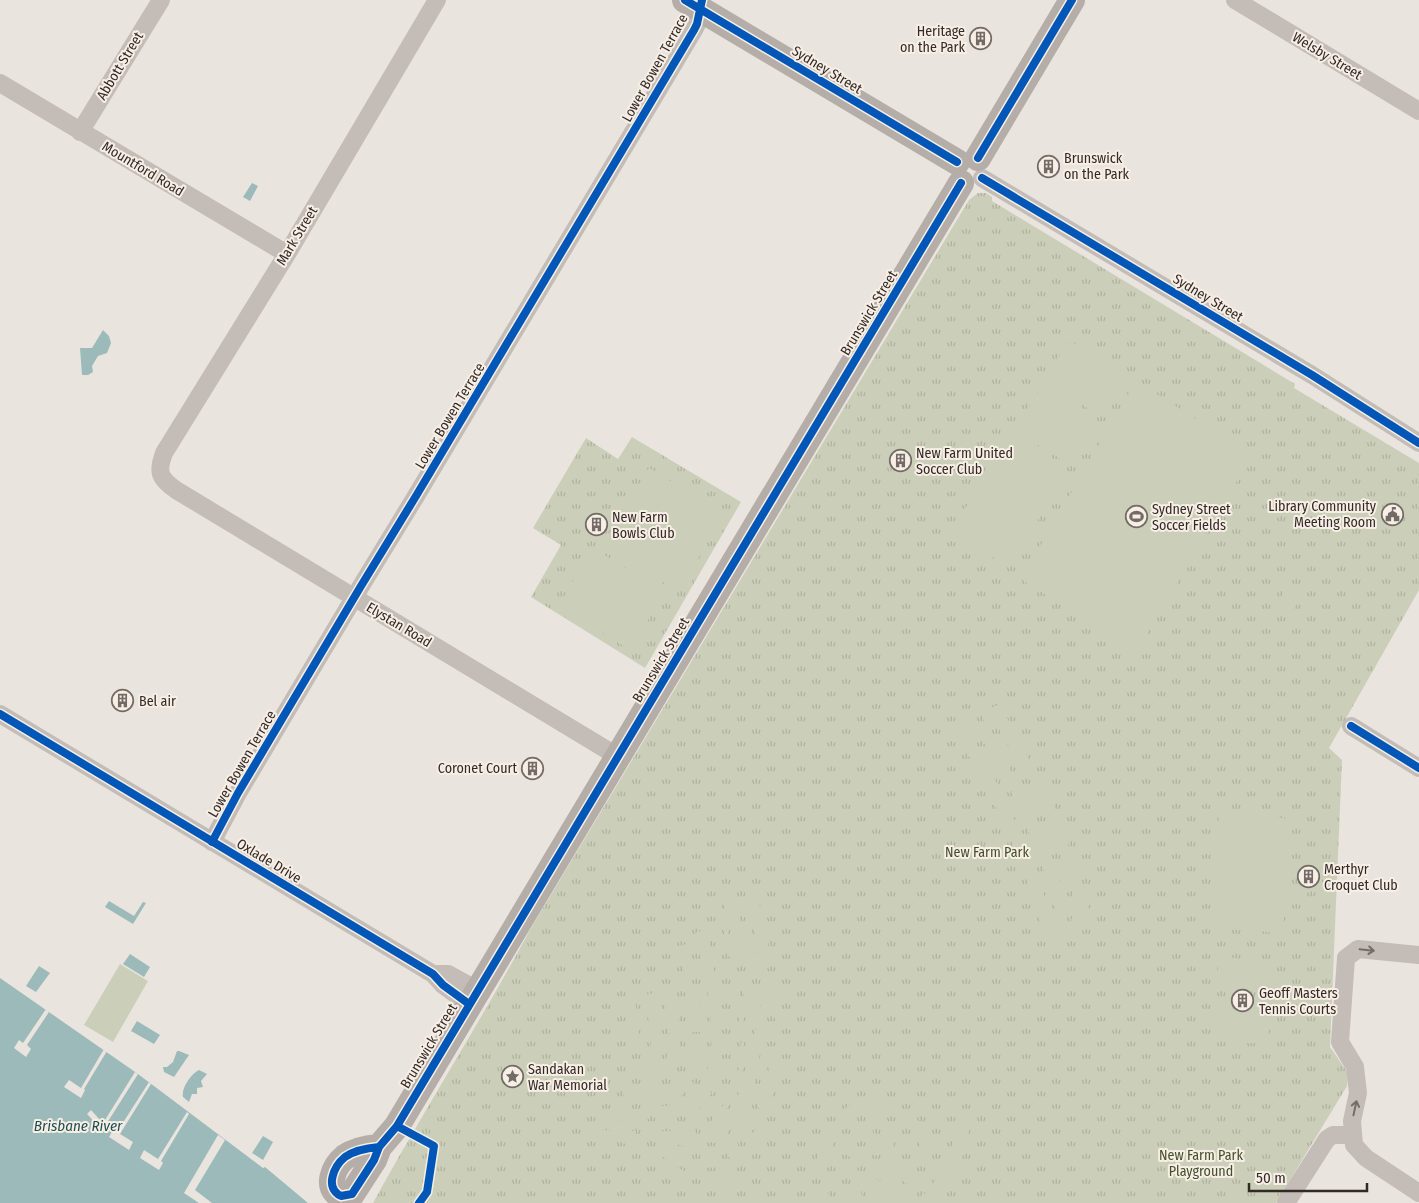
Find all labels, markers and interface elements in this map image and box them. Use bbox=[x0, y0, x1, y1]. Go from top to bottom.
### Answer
street label: Lower Bowen Terrace bbox=[618, 11, 692, 125]
place label: Heritage on the Park bbox=[900, 23, 965, 56]
building icon: Heritage on the Park bbox=[969, 27, 993, 51]
street label: Abbott Street bbox=[93, 28, 147, 103]
street label: Welsby Street bbox=[1289, 29, 1365, 84]
street label: Sydney Street bbox=[789, 42, 865, 98]
street label: Mountford Road bbox=[99, 138, 187, 200]
place label: Brunswick on the Park bbox=[1064, 150, 1130, 183]
building icon: Brunswick on the Park bbox=[1036, 154, 1060, 178]
street label: Mark Street bbox=[273, 203, 321, 269]
street label: Brunswick Street bbox=[837, 267, 901, 359]
street label: Sydney Street bbox=[1170, 270, 1246, 326]
street label: Lower Bowen Terrace bbox=[412, 360, 488, 472]
place label: New Farm United Soccer Club bbox=[916, 445, 1013, 478]
building icon: New Farm United Soccer Club bbox=[888, 449, 912, 473]
place label: Library Community Meeting Room bbox=[1268, 498, 1377, 531]
place label: Sydney Street Soccer Fields bbox=[1152, 501, 1231, 534]
public building icon: Library Community Meeting Room bbox=[1380, 502, 1404, 526]
sports icon: Sydney Street Soccer Fields bbox=[1124, 505, 1148, 529]
place label: New Farm Bowls Club bbox=[612, 509, 675, 542]
building icon: New Farm Bowls Club bbox=[584, 513, 608, 537]
street label: Elystan Road bbox=[363, 599, 435, 651]
street label: Brunswick Street bbox=[629, 614, 693, 706]
building icon: Bel air bbox=[111, 689, 135, 713]
place label: Bel air bbox=[139, 693, 176, 710]
street label: Lower Bowen Terrace bbox=[204, 707, 280, 821]
building icon: Coronet Court bbox=[521, 756, 545, 780]
place label: Coronet Court bbox=[438, 760, 517, 777]
street label: Oxlade Drive bbox=[233, 835, 305, 887]
park label: New Farm Park bbox=[945, 844, 1029, 861]
place label: Merthyr Croquet Club bbox=[1324, 861, 1398, 894]
building icon: Merthyr Croquet Club bbox=[1296, 865, 1320, 889]
one-way arrow bbox=[1359, 945, 1375, 955]
place label: Geoff Masters Tennis Courts bbox=[1259, 985, 1338, 1018]
building icon: Geoff Masters Tennis Courts bbox=[1231, 989, 1255, 1013]
street label: Brunswick Street bbox=[397, 1000, 461, 1092]
place label: Sandakan War Memorial bbox=[528, 1061, 607, 1094]
place icon: Sandakan War Memorial bbox=[500, 1065, 524, 1089]
one-way arrow bbox=[1351, 1101, 1360, 1117]
water label: Brisbane River bbox=[34, 1117, 123, 1135]
park label: New Farm Park Playground bbox=[1159, 1147, 1243, 1180]
scale bar bbox=[1249, 1160, 1366, 1192]
text: 50 m bbox=[1256, 1169, 1286, 1187]

